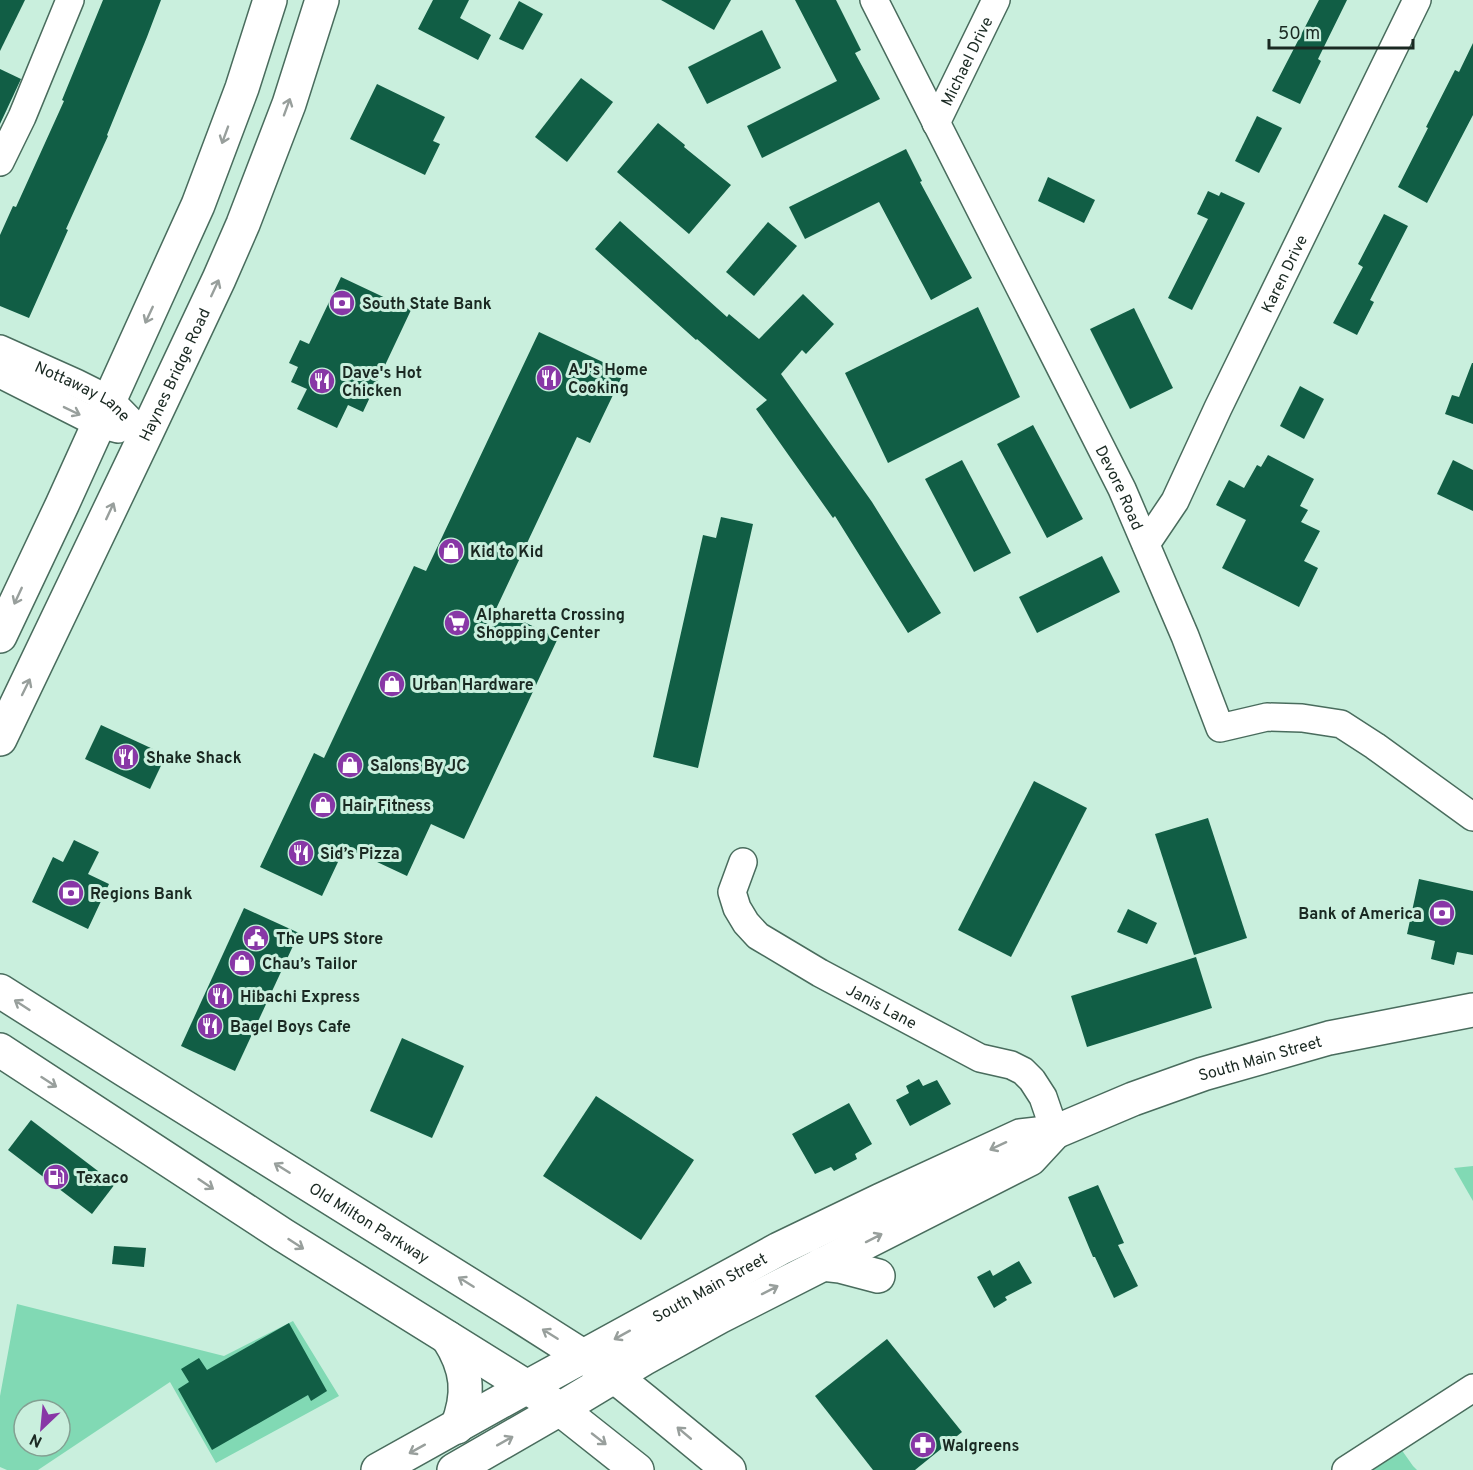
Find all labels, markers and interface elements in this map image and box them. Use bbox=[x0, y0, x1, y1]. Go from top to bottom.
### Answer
scale bar bbox=[1269, 12, 1413, 50]
street label: Michael Drive bbox=[938, 14, 998, 110]
text: 50 m bbox=[1278, 23, 1320, 46]
one-way arrow bbox=[283, 98, 294, 117]
one-way arrow bbox=[219, 125, 230, 144]
street label: Karen Drive bbox=[1258, 232, 1313, 317]
one-way arrow bbox=[210, 279, 221, 297]
bank icon: South State Bank bbox=[327, 288, 357, 318]
place label: South State Bank bbox=[362, 295, 492, 315]
street label: Haynes Bridge Road bbox=[136, 305, 216, 445]
one-way arrow bbox=[143, 305, 155, 323]
street label: Nottaway Lane bbox=[31, 358, 133, 427]
place label: AJ's Home Cooking bbox=[568, 361, 648, 399]
restaurant icon: AJ's Home Cooking bbox=[534, 363, 564, 393]
place label: Dave's Hot Chicken bbox=[342, 364, 422, 402]
restaurant icon: Dave's Hot Chicken bbox=[307, 366, 337, 396]
one-way arrow bbox=[62, 406, 80, 418]
street label: Devore Road bbox=[1090, 443, 1146, 534]
one-way arrow bbox=[104, 502, 116, 520]
shop icon: Kid to Kid bbox=[436, 536, 466, 566]
place label: Kid to Kid bbox=[470, 543, 543, 563]
one-way arrow bbox=[12, 587, 24, 605]
place label: Alpharetta Crossing Shopping Center bbox=[476, 606, 625, 644]
supermarket icon: Alpharetta Crossing Shopping Center bbox=[442, 608, 472, 638]
shop icon: Urban Hardware bbox=[377, 669, 407, 699]
place label: Urban Hardware bbox=[412, 676, 534, 696]
one-way arrow bbox=[20, 678, 32, 696]
restaurant icon: Shake Shack bbox=[111, 742, 141, 772]
place label: Shake Shack bbox=[146, 749, 242, 769]
shop icon: Salons By JC bbox=[335, 750, 365, 780]
place label: Salons By JC bbox=[370, 757, 466, 777]
shop icon: Hair Fitness bbox=[308, 790, 338, 820]
place label: Hair Fitness bbox=[342, 797, 431, 817]
restaurant icon: Sid’s Pizza bbox=[286, 838, 316, 868]
place label: Sid’s Pizza bbox=[320, 845, 400, 865]
bank icon: Regions Bank bbox=[56, 878, 86, 908]
place label: Regions Bank bbox=[90, 885, 192, 905]
bank icon: Bank of America bbox=[1427, 898, 1457, 928]
place label: Bank of America bbox=[1298, 905, 1422, 925]
public building icon: The UPS Store bbox=[241, 923, 271, 953]
place label: The UPS Store bbox=[276, 930, 383, 950]
shop icon: Chau’s Tailor bbox=[227, 948, 257, 978]
place label: Chau’s Tailor bbox=[262, 955, 358, 975]
restaurant icon: Hibachi Express bbox=[205, 981, 235, 1011]
street label: Janis Lane bbox=[842, 981, 920, 1034]
place label: Hibachi Express bbox=[240, 988, 360, 1008]
one-way arrow bbox=[14, 999, 31, 1011]
restaurant icon: Bagel Boys Cafe bbox=[195, 1011, 225, 1041]
place label: Bagel Boys Cafe bbox=[230, 1018, 351, 1038]
street label: South Main Street bbox=[1196, 1033, 1325, 1087]
one-way arrow bbox=[40, 1076, 57, 1088]
one-way arrow bbox=[990, 1140, 1008, 1152]
fuel station icon: Texaco bbox=[41, 1162, 71, 1192]
one-way arrow bbox=[274, 1162, 291, 1174]
place label: Texaco bbox=[76, 1169, 128, 1189]
one-way arrow bbox=[197, 1178, 214, 1191]
street label: Old Milton Parkway bbox=[305, 1179, 432, 1269]
one-way arrow bbox=[865, 1232, 882, 1244]
one-way arrow bbox=[288, 1237, 305, 1250]
street label: South Main Street bbox=[650, 1249, 771, 1328]
one-way arrow bbox=[458, 1275, 475, 1287]
one-way arrow bbox=[761, 1284, 779, 1296]
one-way arrow bbox=[542, 1328, 559, 1340]
one-way arrow bbox=[613, 1330, 631, 1341]
north arrow bbox=[12, 1398, 72, 1458]
one-way arrow bbox=[676, 1426, 692, 1439]
text: N bbox=[27, 1428, 46, 1451]
pharmacy icon: Walgreens bbox=[908, 1430, 938, 1460]
one-way arrow bbox=[591, 1433, 607, 1446]
one-way arrow bbox=[496, 1435, 513, 1447]
place label: Walgreens bbox=[942, 1437, 1020, 1457]
one-way arrow bbox=[409, 1444, 427, 1455]

